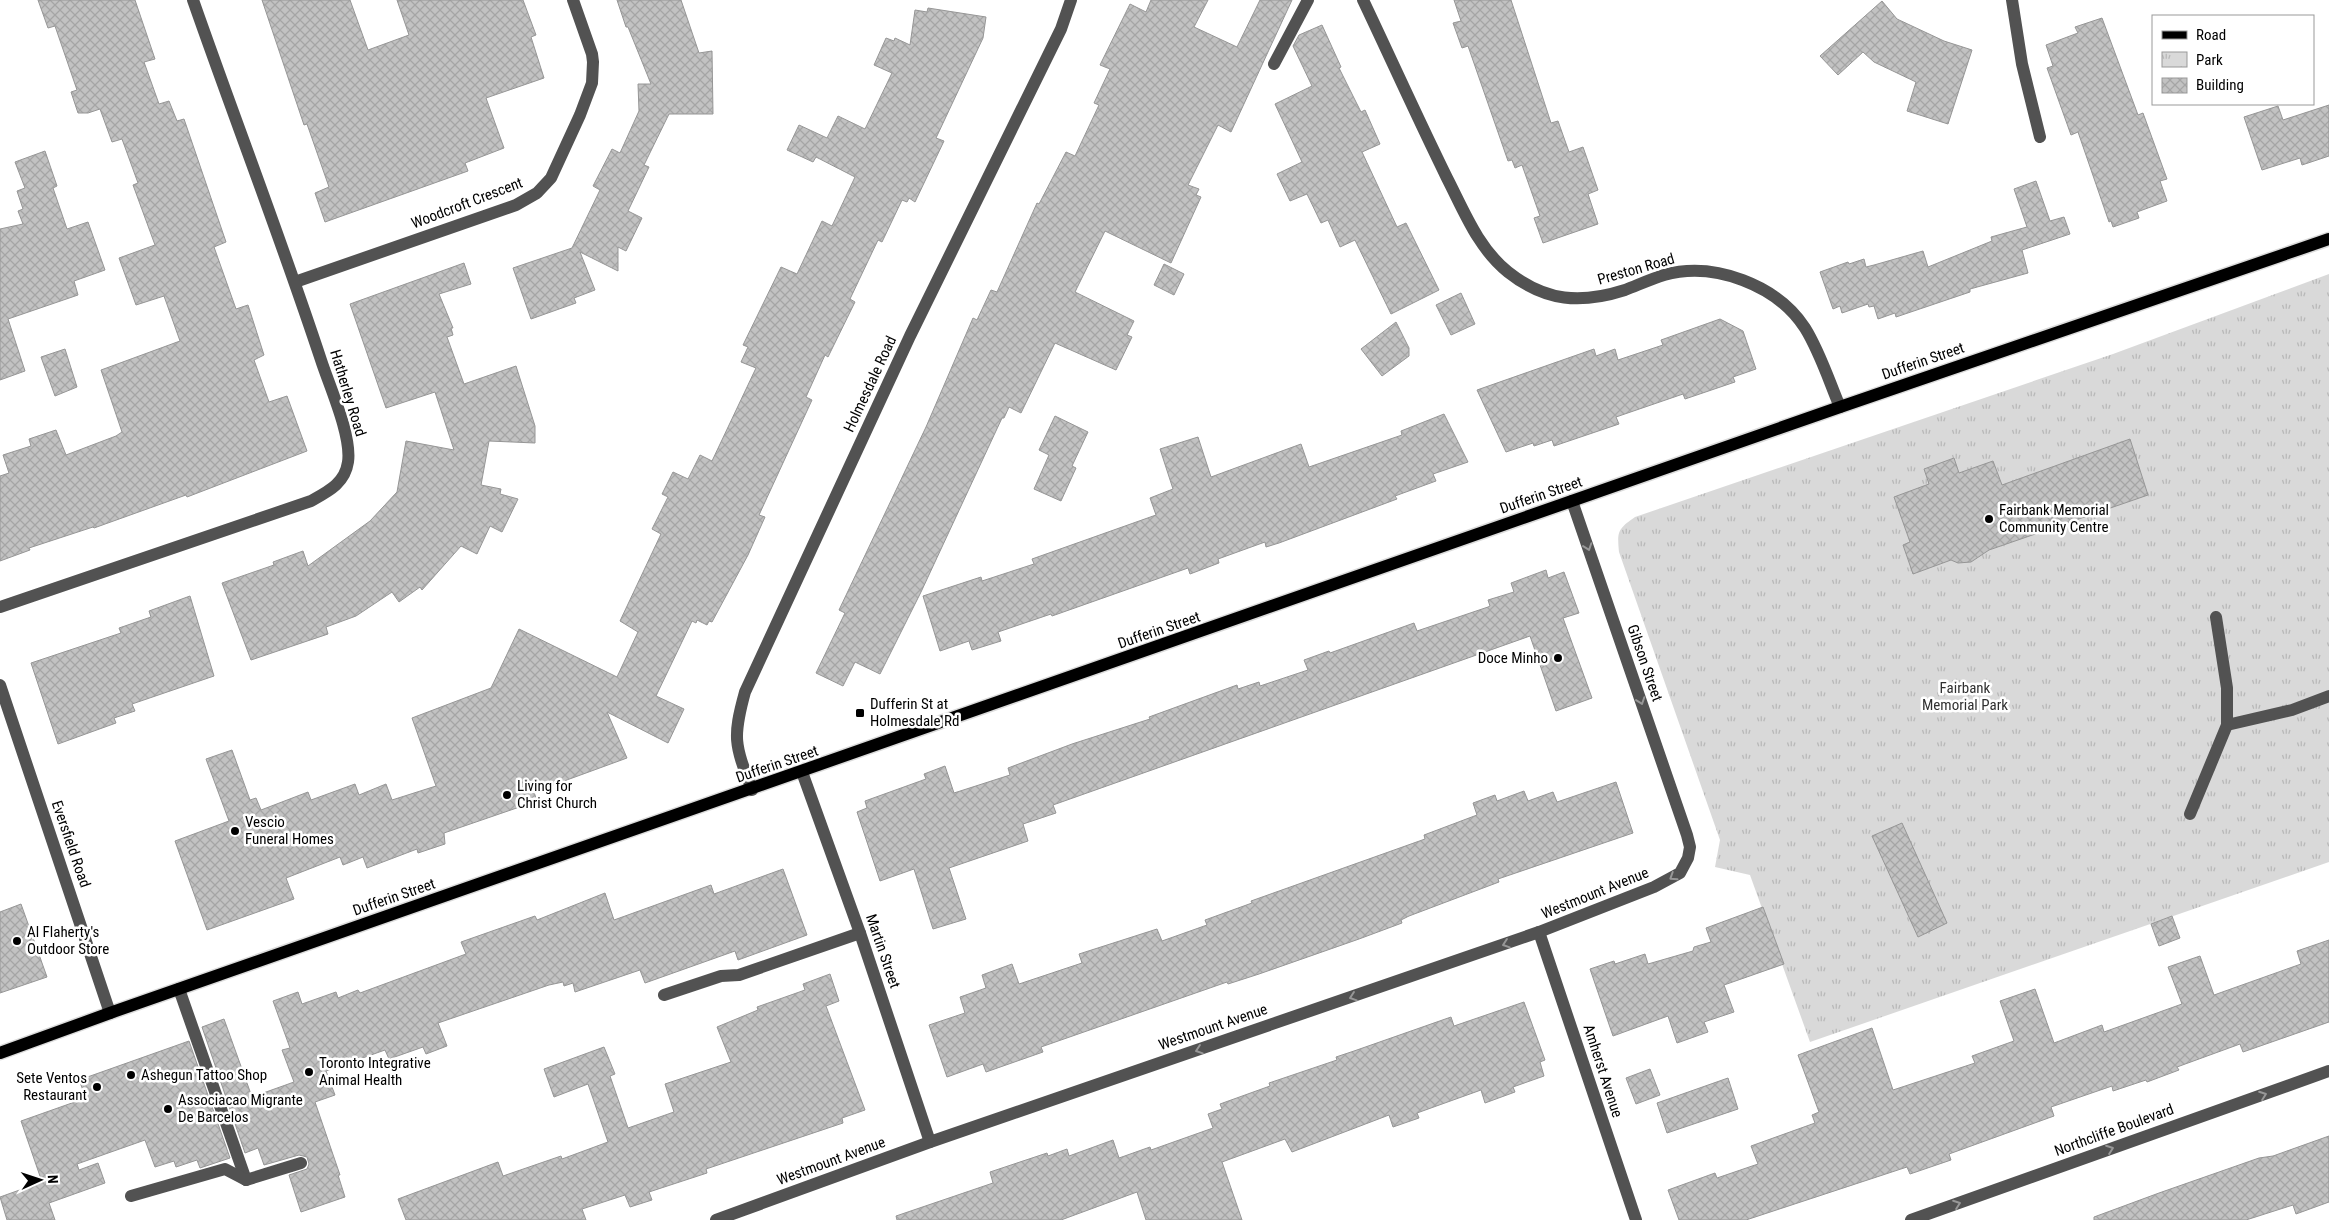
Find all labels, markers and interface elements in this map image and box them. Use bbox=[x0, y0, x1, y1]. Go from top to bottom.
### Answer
legend bbox=[2152, 15, 2314, 105]
text: Road bbox=[2196, 26, 2226, 44]
text: Park bbox=[2196, 51, 2223, 69]
text: Building bbox=[2196, 76, 2244, 94]
street label: Woodcroft Crescent bbox=[409, 174, 525, 232]
street label: Preston Road bbox=[1595, 249, 1677, 289]
street label: Holmesdale Road bbox=[840, 333, 900, 435]
street label: Dufferin Street bbox=[1879, 338, 1967, 384]
street label: Hatherley Road bbox=[326, 347, 370, 439]
street label: Dufferin Street bbox=[1497, 472, 1585, 518]
place label: Fairbank Memorial Community Centre bbox=[1999, 501, 2109, 536]
marker: Fairbank Memorial Community Centre bbox=[1983, 513, 1995, 525]
one-way arrow bbox=[1582, 543, 1592, 551]
street label: Dufferin Street bbox=[1115, 607, 1203, 653]
street label: Gibson Street bbox=[1623, 622, 1667, 704]
place label: Doce Minho bbox=[1478, 649, 1548, 667]
marker: Doce Minho bbox=[1552, 652, 1564, 664]
park label: Fairbank Memorial Park bbox=[1922, 679, 2008, 714]
place label: Dufferin St at Holmesdale Rd bbox=[870, 695, 959, 730]
one-way arrow bbox=[1635, 696, 1645, 705]
marker: Dufferin St at Holmesdale Rd bbox=[854, 707, 866, 719]
street label: Dufferin Street bbox=[733, 741, 821, 787]
place label: Living for Christ Church bbox=[517, 777, 597, 812]
marker: Living for Christ Church bbox=[501, 789, 513, 801]
street label: Eversfield Road bbox=[48, 798, 94, 890]
place label: Vescio Funeral Homes bbox=[245, 813, 334, 848]
marker: Vescio Funeral Homes bbox=[229, 825, 241, 837]
street label: Westmount Avenue bbox=[1539, 863, 1651, 923]
one-way arrow bbox=[1670, 871, 1679, 880]
street label: Dufferin Street bbox=[350, 874, 438, 920]
street label: Martin Street bbox=[862, 912, 904, 990]
place label: Al Flaherty's Outdoor Store bbox=[27, 923, 109, 958]
marker: Al Flaherty's Outdoor Store bbox=[11, 935, 23, 947]
one-way arrow bbox=[1503, 938, 1511, 948]
one-way arrow bbox=[1349, 991, 1358, 1001]
street label: Westmount Avenue bbox=[1156, 1000, 1270, 1054]
street label: Amherst Avenue bbox=[1579, 1022, 1627, 1120]
one-way arrow bbox=[1195, 1044, 1204, 1054]
place label: Toronto Integrative Animal Health bbox=[319, 1054, 431, 1089]
place label: Ashegun Tattoo Shop bbox=[141, 1066, 267, 1084]
marker: Toronto Integrative Animal Health bbox=[303, 1066, 315, 1078]
place label: Sete Ventos Restaurant bbox=[16, 1069, 87, 1104]
marker: Ashegun Tattoo Shop bbox=[125, 1069, 137, 1081]
marker: Sete Ventos Restaurant bbox=[91, 1081, 103, 1093]
place label: Associacao Migrante De Barcelos bbox=[178, 1091, 303, 1126]
one-way arrow bbox=[2258, 1091, 2267, 1101]
street label: Northcliffe Boulevard bbox=[2052, 1100, 2176, 1160]
marker: Associacao Migrante De Barcelos bbox=[162, 1103, 174, 1115]
street label: Westmount Avenue bbox=[774, 1133, 888, 1189]
one-way arrow bbox=[2105, 1145, 2114, 1155]
north arrow bbox=[15, 1155, 65, 1205]
text: N bbox=[45, 1175, 61, 1184]
one-way arrow bbox=[1952, 1200, 1960, 1210]

